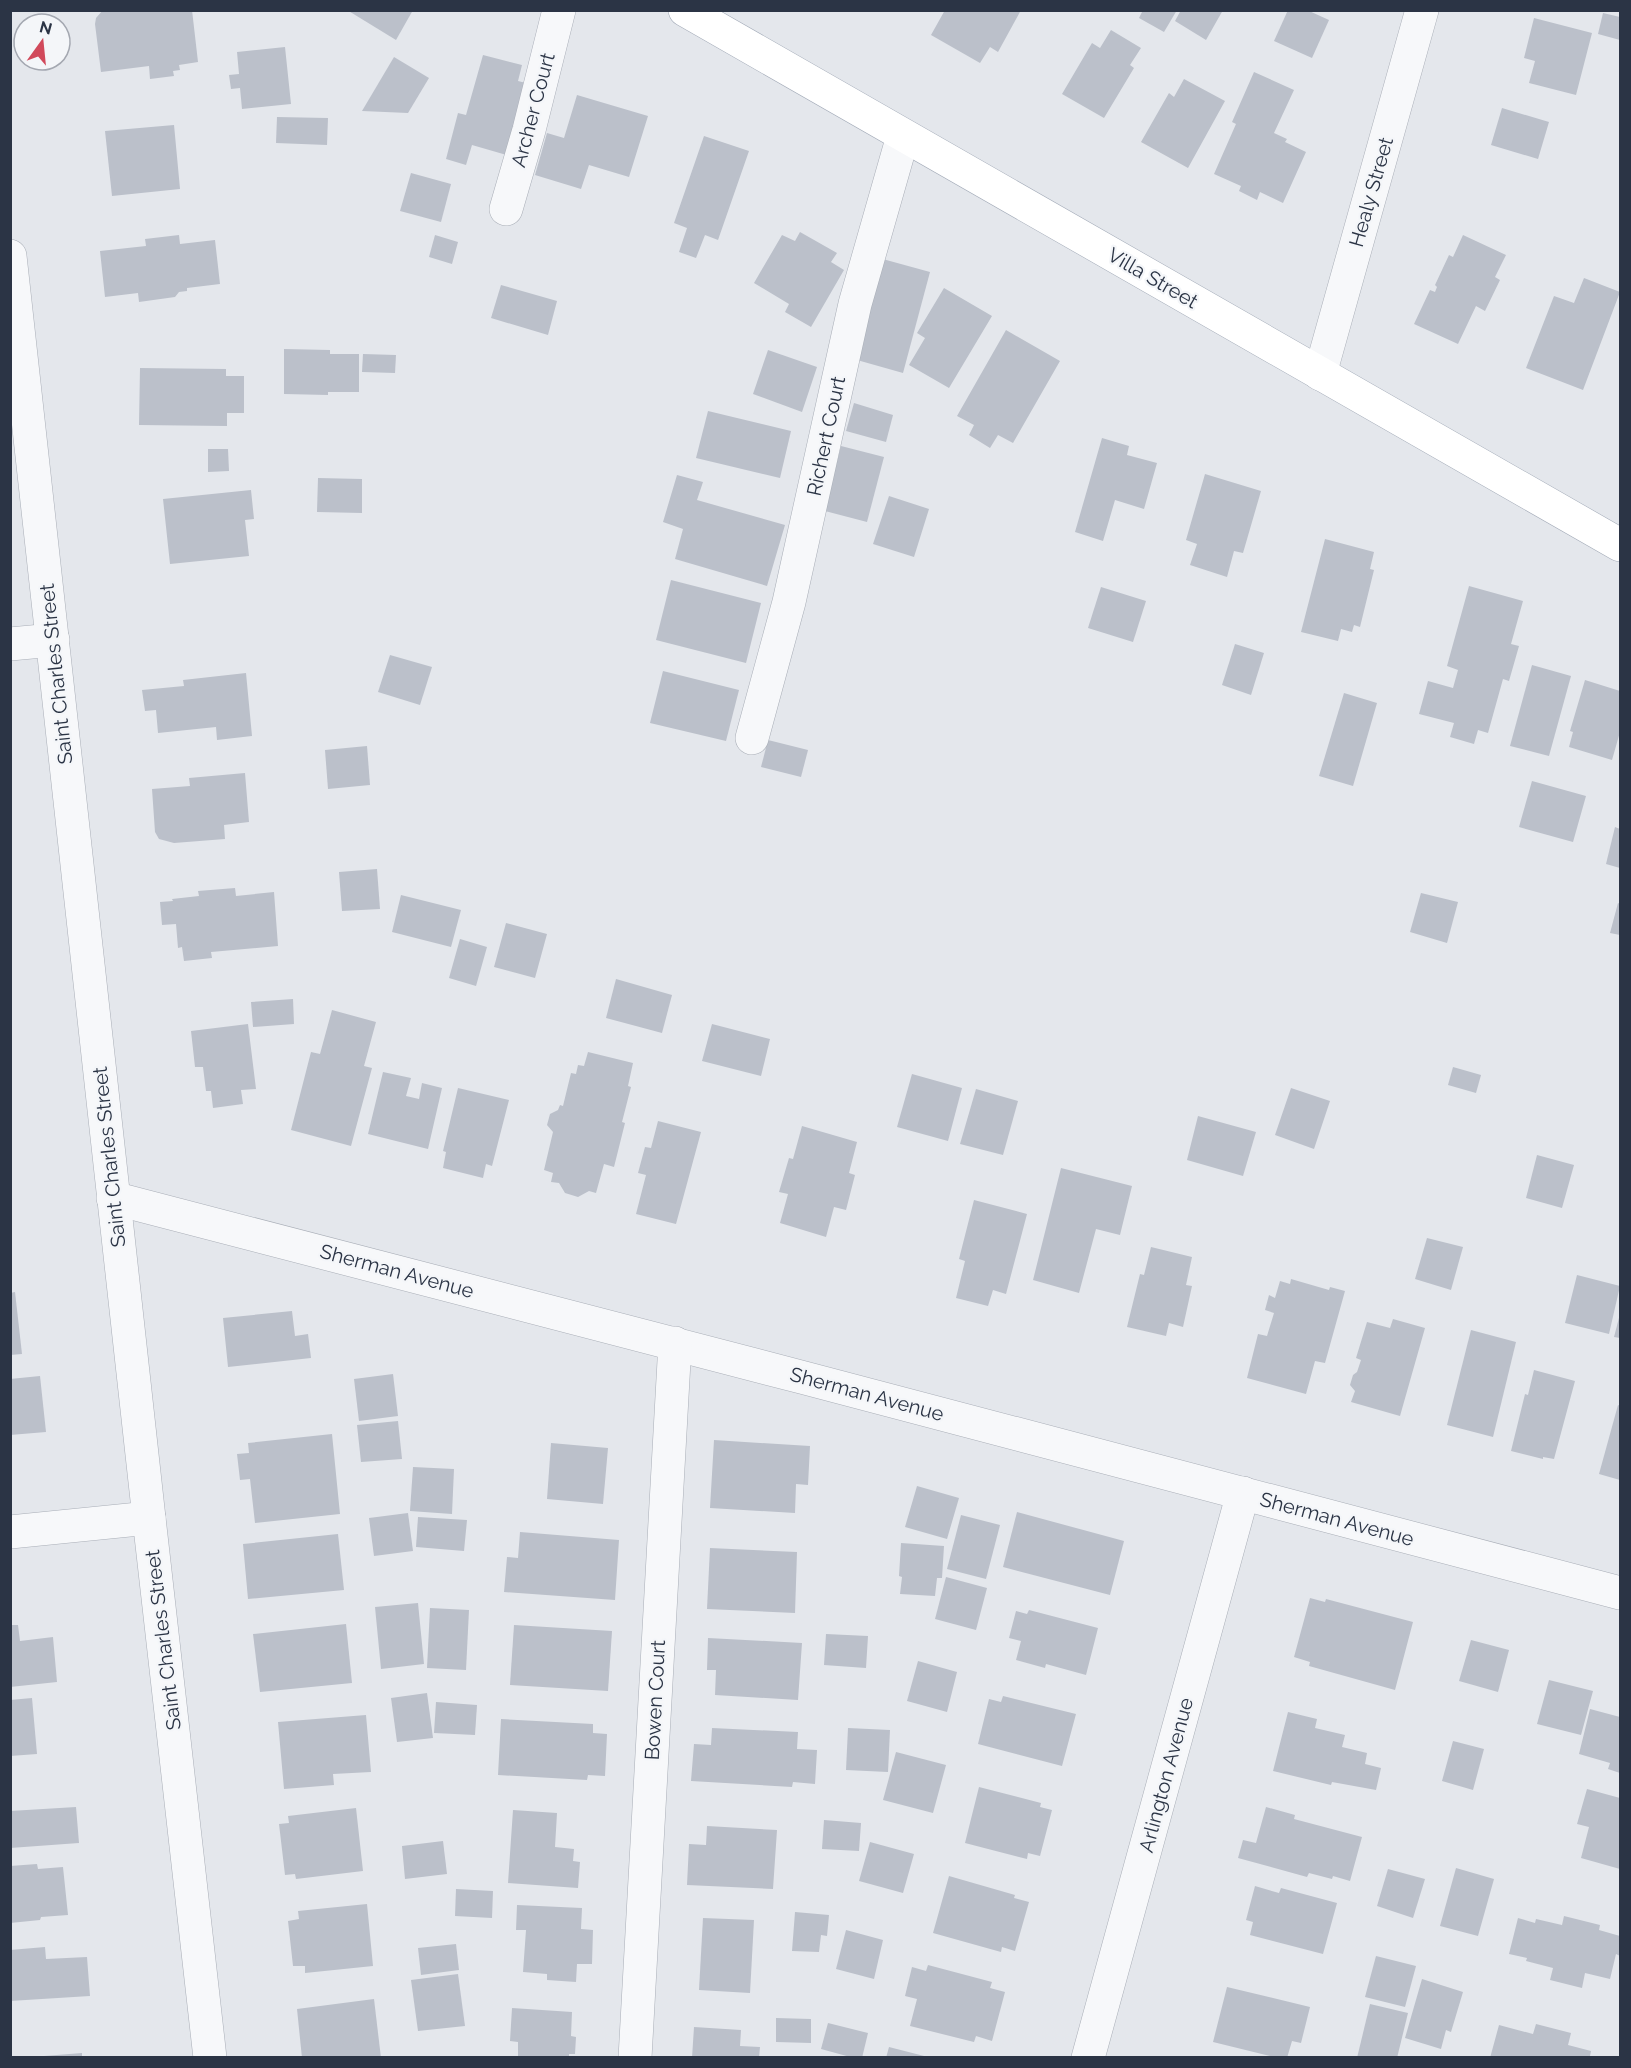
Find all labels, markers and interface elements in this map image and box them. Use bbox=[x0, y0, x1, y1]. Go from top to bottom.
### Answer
north arrow bbox=[12, 12, 72, 72]
text: N bbox=[37, 17, 54, 39]
street label: Archer Court bbox=[506, 50, 560, 170]
street label: Healy Street bbox=[1344, 134, 1398, 250]
street label: Villa Street bbox=[1104, 243, 1203, 314]
street label: Richert Court bbox=[802, 374, 850, 498]
street label: Saint Charles Street bbox=[35, 582, 77, 765]
street label: Saint Charles Street bbox=[88, 1065, 130, 1248]
street label: Sherman Avenue bbox=[318, 1239, 477, 1303]
street label: Sherman Avenue bbox=[788, 1362, 947, 1426]
street label: Sherman Avenue bbox=[1258, 1487, 1417, 1551]
street label: Saint Charles Street bbox=[140, 1548, 186, 1732]
street label: Bowen Court bbox=[640, 1639, 670, 1761]
street label: Arlington Avenue bbox=[1134, 1695, 1198, 1855]

